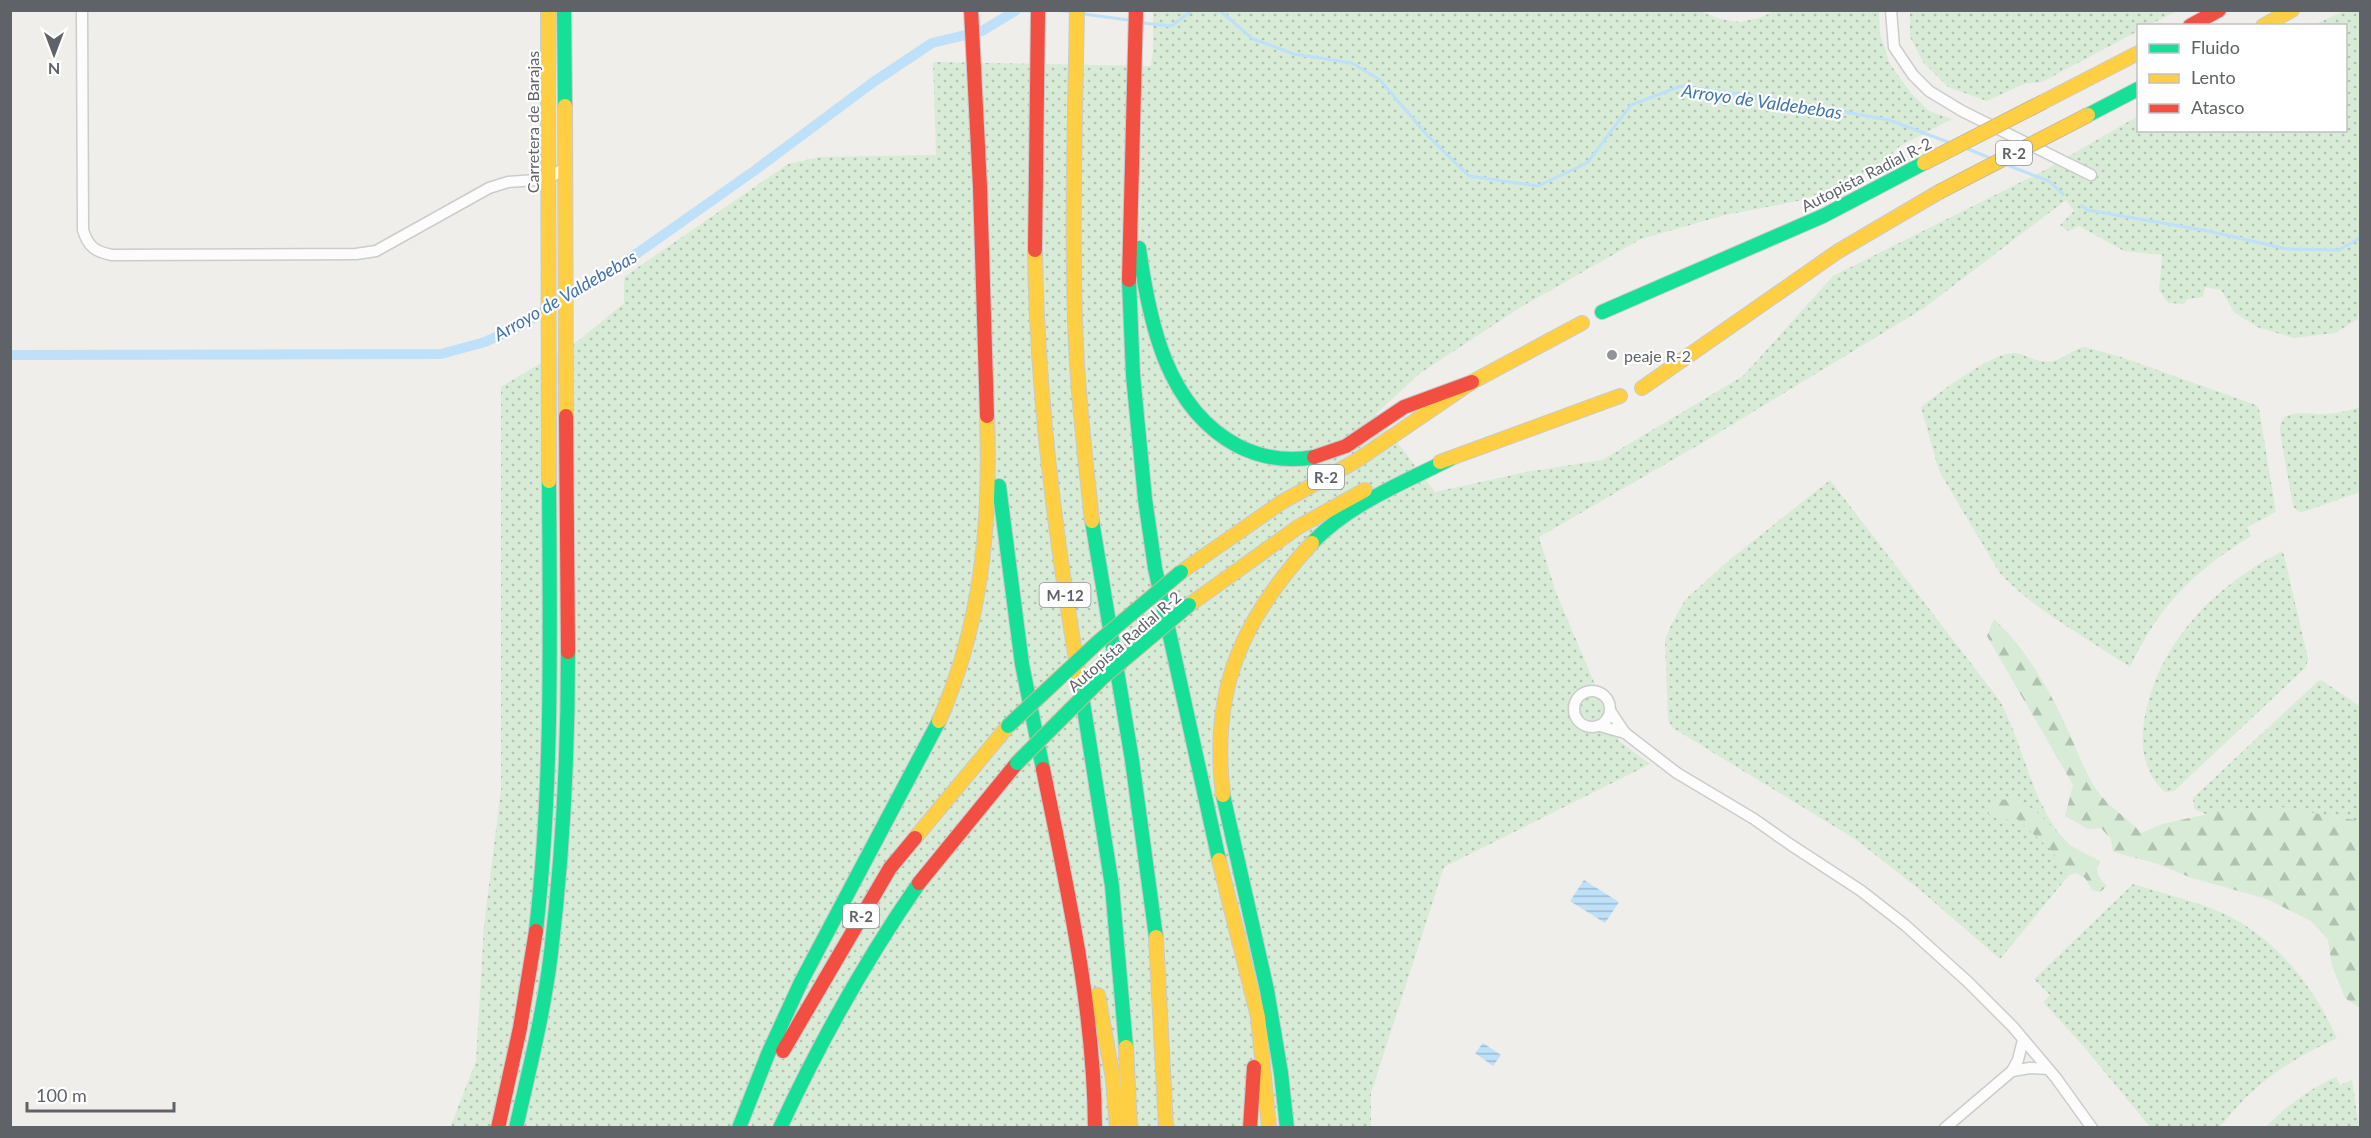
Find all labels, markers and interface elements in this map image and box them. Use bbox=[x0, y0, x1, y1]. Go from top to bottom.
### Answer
north arrow bbox=[24, 24, 84, 84]
legend bbox=[2137, 24, 2347, 132]
text: Fluido bbox=[2191, 36, 2240, 58]
street label: Carretera de Barajas bbox=[523, 51, 542, 193]
text: N bbox=[48, 60, 60, 79]
text: Lento bbox=[2191, 66, 2236, 88]
water label: Arroyo de Valdebebas bbox=[1679, 79, 1844, 123]
text: Atasco bbox=[2191, 96, 2244, 118]
street label: Autopista Radial R-2 bbox=[1798, 133, 1934, 215]
road number: R-2 bbox=[1996, 141, 2032, 165]
water label: Arroyo de Valdebebas bbox=[489, 245, 640, 345]
place label: peaje R-2 bbox=[1624, 346, 1691, 365]
marker: peaje R-2 bbox=[1605, 348, 1619, 362]
road number: R-2 bbox=[1308, 465, 1344, 489]
road number: M-12 bbox=[1040, 583, 1090, 607]
street label: Autopista Radial R-2 bbox=[1064, 587, 1184, 695]
road number: R-2 bbox=[843, 904, 879, 928]
scale bar bbox=[27, 1075, 174, 1113]
text: 100 m bbox=[36, 1084, 87, 1106]

